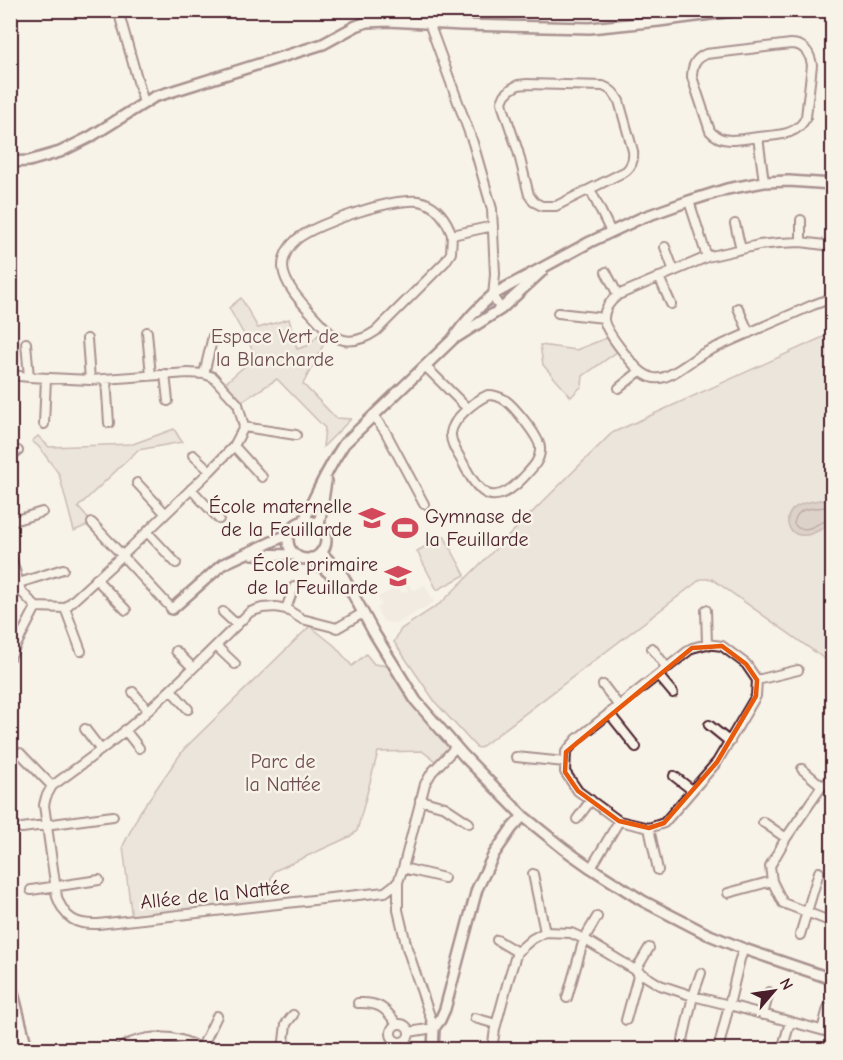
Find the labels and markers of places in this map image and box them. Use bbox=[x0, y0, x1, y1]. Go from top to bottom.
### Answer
place label: École maternelle de la Feuillarde bbox=[209, 495, 352, 541]
school or university icon: École maternelle de la Feuillarde bbox=[357, 503, 387, 533]
place label: Gymnase de la Feuillarde bbox=[425, 505, 532, 551]
sports icon: Gymnase de la Feuillarde bbox=[390, 513, 420, 543]
place label: École primaire de la Feuillarde bbox=[247, 553, 378, 599]
school or university icon: École primaire de la Feuillarde bbox=[383, 561, 413, 591]

